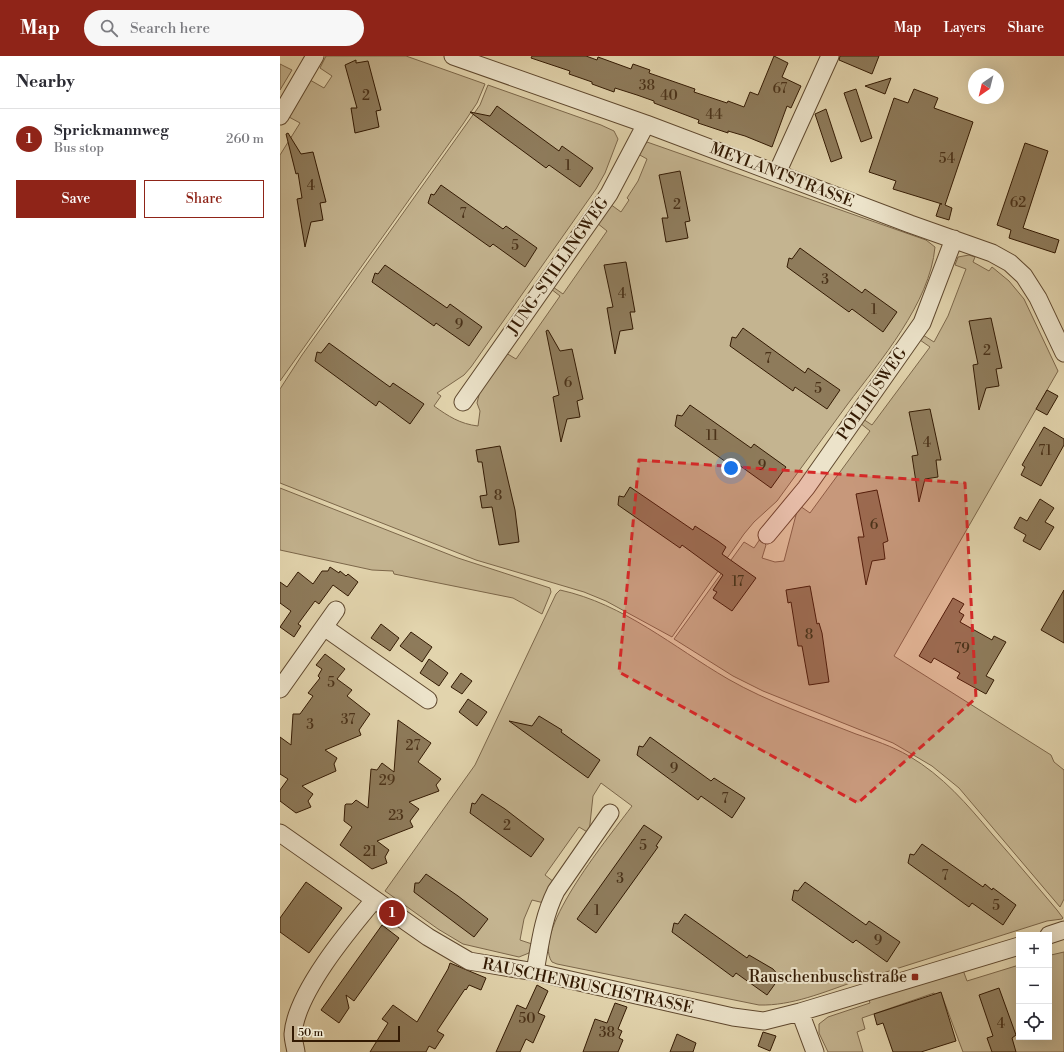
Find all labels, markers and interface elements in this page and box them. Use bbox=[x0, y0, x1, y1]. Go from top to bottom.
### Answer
search box bbox=[84, 10, 364, 46]
text: Map bbox=[20, 16, 60, 40]
icon: search bbox=[98, 17, 120, 39]
text: Search here bbox=[130, 19, 210, 38]
text: Map bbox=[894, 19, 921, 37]
text: Layers bbox=[943, 19, 986, 37]
text: Share bbox=[1008, 19, 1044, 37]
north arrow bbox=[968, 68, 1004, 104]
text: Nearby bbox=[16, 71, 75, 93]
house number: 38 bbox=[639, 77, 655, 95]
house number: 67 bbox=[773, 80, 787, 98]
house number: 2 bbox=[362, 87, 370, 105]
house number: 40 bbox=[660, 87, 678, 105]
house number: 44 bbox=[706, 106, 722, 124]
text: Sprickmannweg bbox=[54, 121, 169, 140]
text: 1 bbox=[26, 131, 32, 147]
text: 260 m bbox=[226, 131, 264, 147]
street label: MEYLANTSTRASSE bbox=[707, 138, 857, 212]
text: Bus stop bbox=[54, 140, 104, 156]
house number: 54 bbox=[939, 150, 955, 168]
house number: 1 bbox=[565, 157, 571, 175]
house number: 4 bbox=[307, 177, 315, 195]
button: Save bbox=[16, 180, 136, 218]
button: Share bbox=[144, 180, 264, 218]
street label: JUNG-STILLINGWEG bbox=[502, 193, 613, 340]
house number: 62 bbox=[1010, 194, 1026, 212]
house number: 2 bbox=[673, 196, 681, 214]
house number: 7 bbox=[459, 205, 467, 223]
house number: 5 bbox=[511, 237, 519, 255]
house number: 3 bbox=[821, 271, 829, 289]
house number: 4 bbox=[618, 285, 626, 303]
house number: 1 bbox=[871, 301, 877, 319]
house number: 9 bbox=[455, 316, 463, 334]
house number: 2 bbox=[983, 342, 991, 360]
street label: POLLIUSWEG bbox=[833, 344, 911, 444]
house number: 7 bbox=[764, 350, 772, 368]
house number: 6 bbox=[564, 374, 573, 392]
house number: 5 bbox=[814, 380, 822, 398]
house number: 11 bbox=[706, 427, 718, 445]
house number: 4 bbox=[923, 434, 931, 452]
house number: 71 bbox=[1038, 442, 1052, 460]
house number: 9 bbox=[758, 457, 766, 475]
your location bbox=[721, 458, 741, 478]
house number: 8 bbox=[494, 487, 502, 505]
house number: 6 bbox=[870, 516, 879, 534]
house number: 17 bbox=[732, 573, 744, 591]
house number: 8 bbox=[805, 626, 813, 644]
house number: 79 bbox=[954, 640, 970, 658]
house number: 5 bbox=[327, 674, 335, 692]
house number: 37 bbox=[341, 711, 355, 729]
house number: 3 bbox=[306, 716, 314, 734]
house number: 27 bbox=[406, 737, 420, 755]
house number: 9 bbox=[670, 760, 678, 778]
house number: 29 bbox=[379, 772, 395, 790]
house number: 7 bbox=[721, 790, 729, 808]
house number: 23 bbox=[388, 807, 404, 825]
house number: 2 bbox=[503, 817, 511, 835]
house number: 5 bbox=[639, 837, 647, 855]
house number: 21 bbox=[363, 843, 377, 861]
house number: 7 bbox=[941, 867, 949, 885]
house number: 3 bbox=[616, 870, 624, 888]
house number: 5 bbox=[992, 897, 1000, 915]
pin: 1 bbox=[379, 898, 405, 928]
house number: 1 bbox=[594, 902, 600, 920]
house number: 9 bbox=[874, 932, 882, 950]
map controls bbox=[1016, 932, 1052, 1040]
button: + bbox=[1016, 932, 1052, 968]
street label: RAUSCHENBUSCHSTRASSE bbox=[480, 954, 696, 1018]
place label: Rauschenbuschstraße bbox=[749, 967, 907, 987]
button: − bbox=[1016, 968, 1052, 1004]
marker: Rauschenbuschstraße bbox=[910, 972, 920, 982]
button: locate bbox=[1016, 1004, 1052, 1040]
house number: 50 bbox=[519, 1010, 536, 1028]
house number: 4 bbox=[997, 1015, 1005, 1033]
scale bar bbox=[292, 1024, 400, 1043]
house number: 38 bbox=[599, 1024, 615, 1042]
text: 50 m bbox=[298, 1026, 323, 1040]

